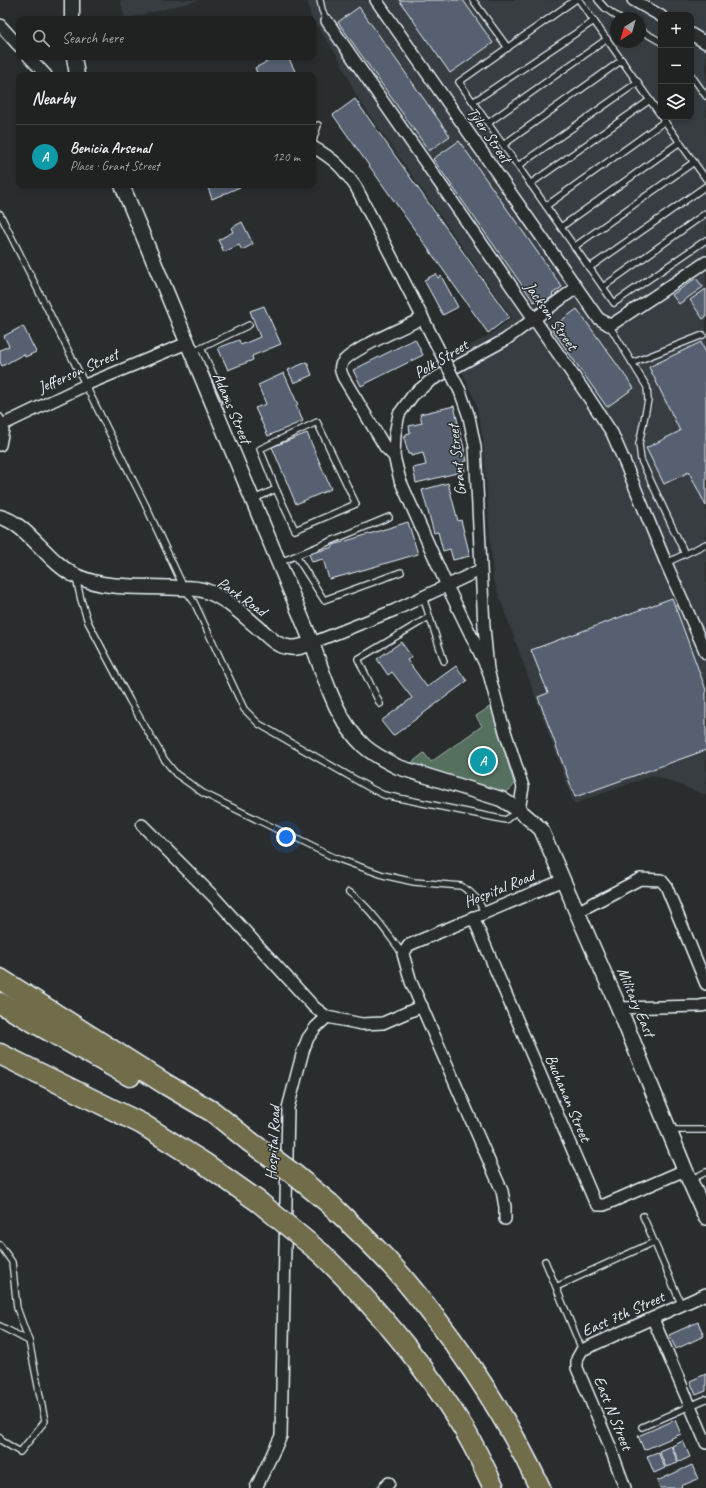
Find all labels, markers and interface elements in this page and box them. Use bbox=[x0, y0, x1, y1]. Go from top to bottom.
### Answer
north arrow bbox=[610, 12, 646, 48]
map controls bbox=[658, 12, 694, 120]
button: + bbox=[658, 12, 694, 48]
search box bbox=[16, 16, 316, 60]
icon: search bbox=[30, 27, 52, 49]
text: Search here bbox=[62, 29, 123, 48]
button: − bbox=[658, 48, 694, 84]
button: layers bbox=[658, 84, 694, 120]
text: Nearby bbox=[32, 88, 75, 109]
street label: Tyler Street bbox=[462, 103, 517, 169]
text: Benicia Arsenal bbox=[70, 139, 151, 158]
text: A bbox=[42, 149, 48, 165]
text: 120 m bbox=[272, 149, 300, 165]
text: Place · Grant Street bbox=[70, 158, 160, 174]
street label: Jackson Street bbox=[519, 277, 583, 356]
street label: Polk Street bbox=[410, 334, 473, 383]
street label: Jefferson Street bbox=[34, 343, 124, 398]
street label: Adams Street bbox=[208, 369, 257, 449]
street label: Grant Street bbox=[443, 421, 471, 497]
street label: Park Road bbox=[213, 573, 273, 623]
pin: A bbox=[470, 746, 496, 776]
your location bbox=[276, 827, 296, 847]
street label: Hospital Road bbox=[461, 865, 540, 912]
street label: Military East bbox=[612, 964, 661, 1042]
street label: Buchanan Street bbox=[541, 1051, 596, 1146]
street label: Hospital Road bbox=[261, 1103, 285, 1181]
street label: East 7th Street bbox=[579, 1286, 669, 1341]
street label: East N Street bbox=[589, 1373, 638, 1455]

